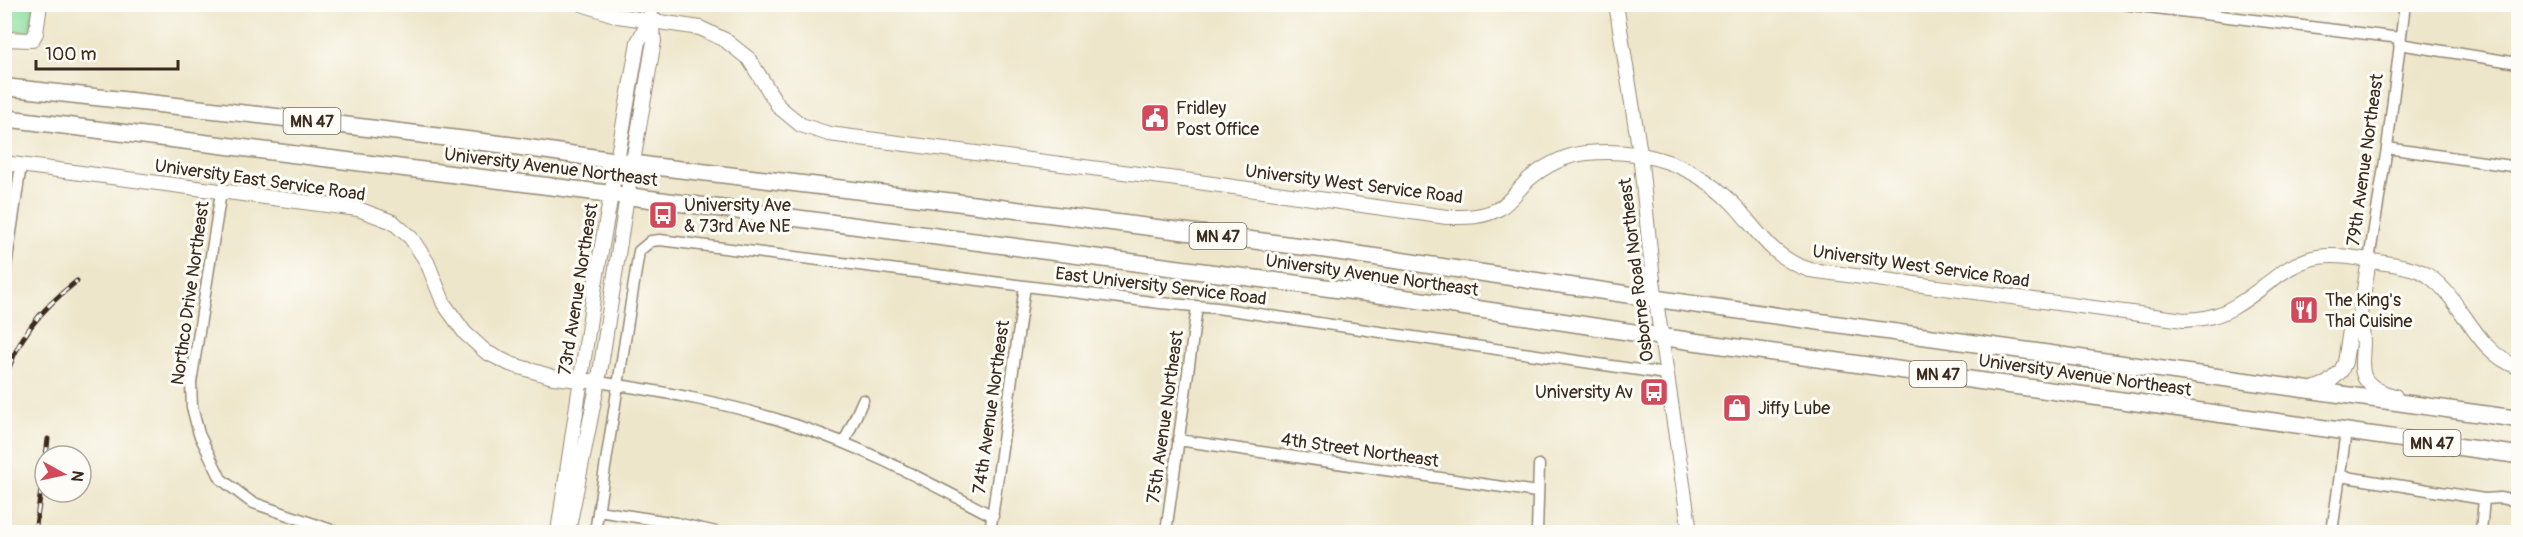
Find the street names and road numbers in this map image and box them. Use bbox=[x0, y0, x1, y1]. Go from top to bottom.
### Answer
street label: 79th Avenue Northeast bbox=[2342, 72, 2389, 248]
road number: MN 47 bbox=[284, 108, 340, 134]
street label: University Avenue Northeast bbox=[443, 143, 660, 192]
street label: University East Service Road bbox=[153, 154, 367, 207]
street label: University West Service Road bbox=[1244, 160, 1464, 209]
street label: Osborne Road Northeast bbox=[1614, 176, 1659, 363]
street label: Northco Drive Northeast bbox=[166, 199, 215, 387]
street label: 73rd Avenue Northeast bbox=[554, 201, 604, 377]
road number: MN 47 bbox=[1190, 223, 1246, 249]
street label: University West Service Road bbox=[1811, 240, 2031, 293]
street label: University Avenue Northeast bbox=[1264, 249, 1481, 302]
street label: East University Service Road bbox=[1054, 262, 1268, 311]
street label: 74th Avenue Northeast bbox=[968, 318, 1015, 495]
street label: 75th Avenue Northeast bbox=[1142, 328, 1189, 505]
street label: University Avenue Northeast bbox=[1977, 349, 2194, 402]
road number: MN 47 bbox=[1910, 361, 1966, 387]
street label: 4th Street Northeast bbox=[1279, 428, 1441, 473]
road number: MN 47 bbox=[2404, 430, 2460, 456]

